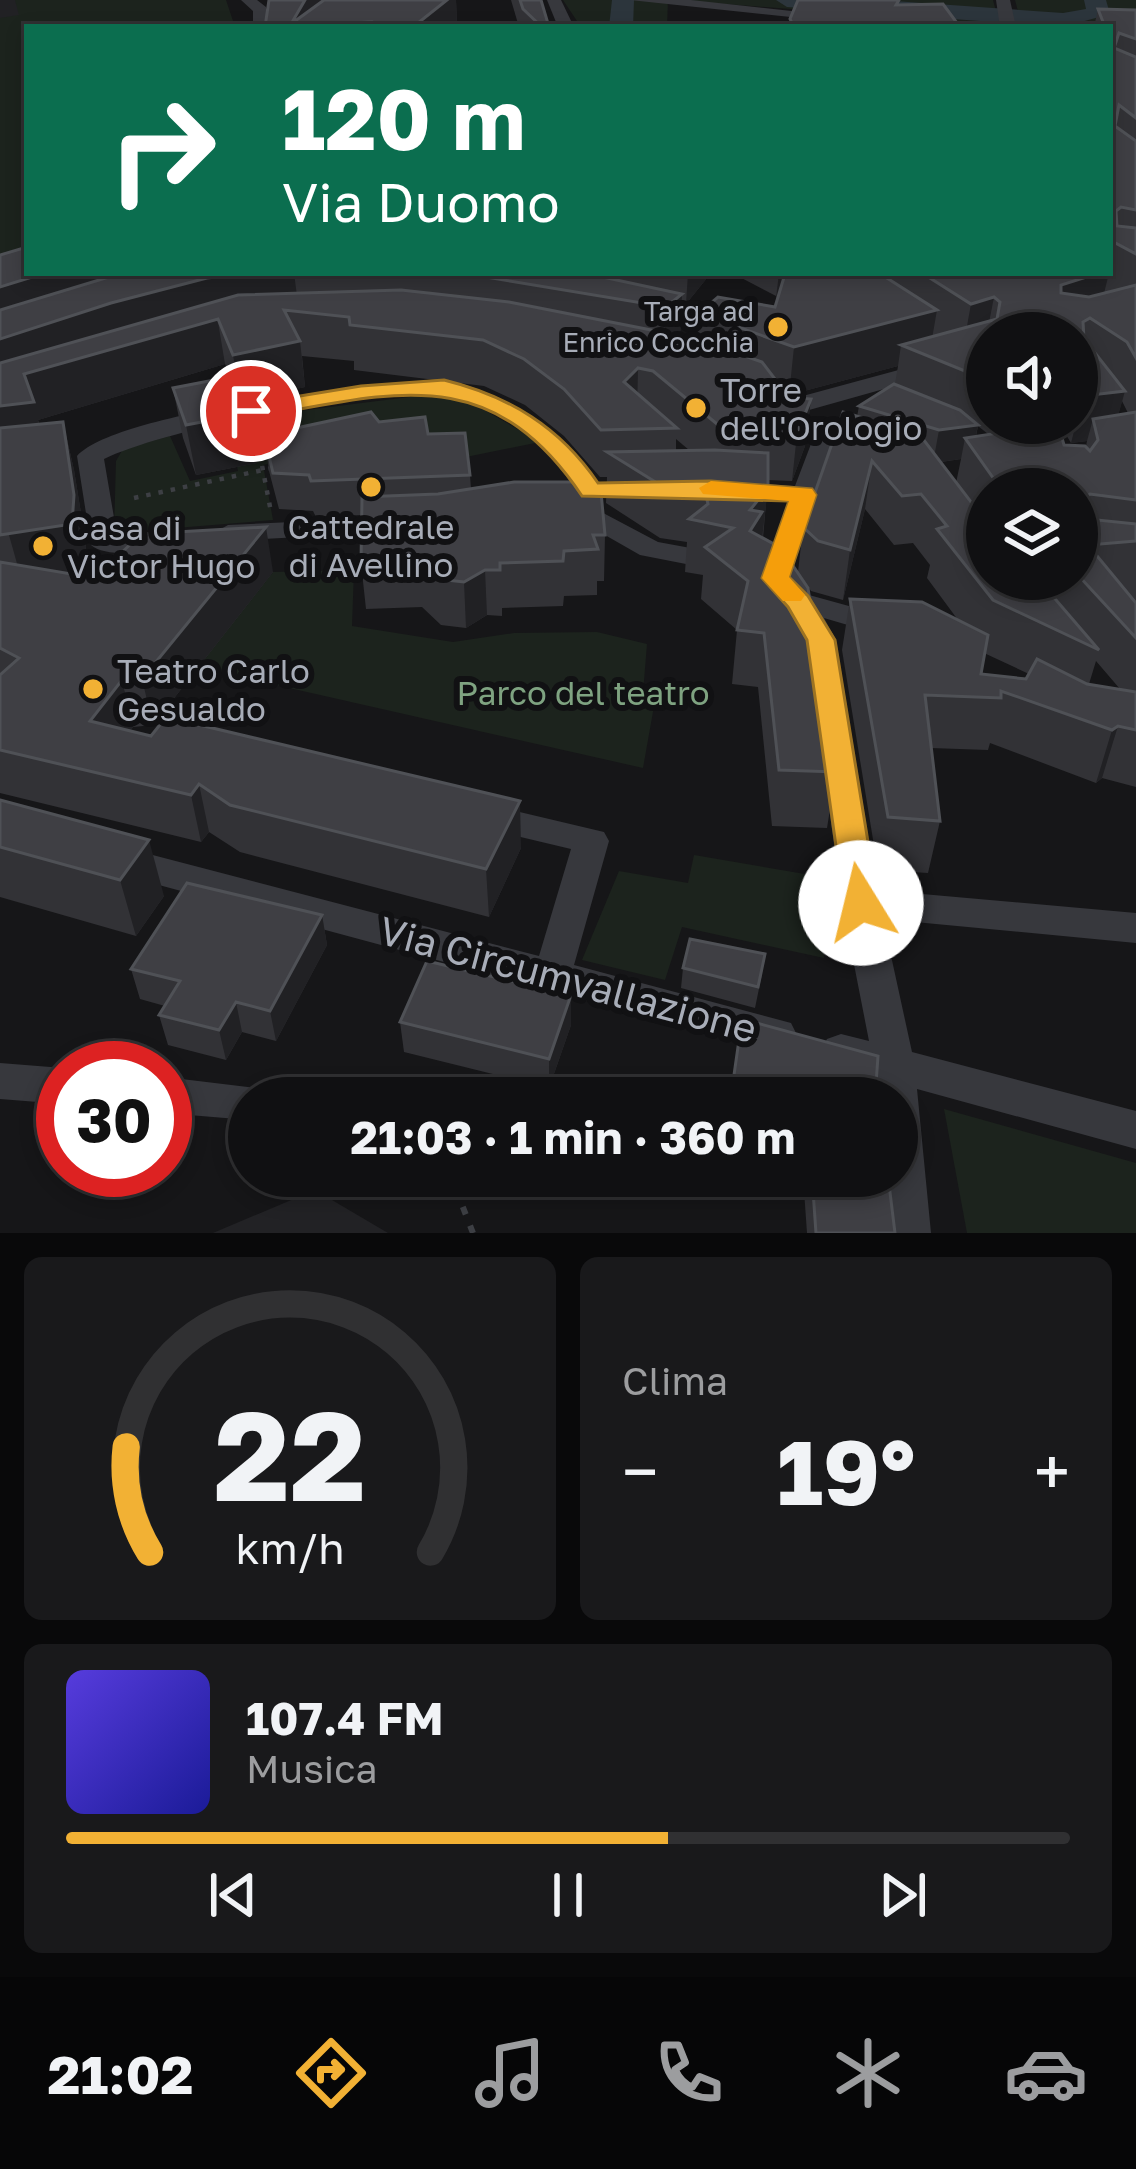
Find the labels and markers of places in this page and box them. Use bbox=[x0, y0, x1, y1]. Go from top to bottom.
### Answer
place label: Targa ad Enrico Cocchia bbox=[562, 295, 754, 358]
marker: Targa ad Enrico Cocchia bbox=[765, 314, 791, 340]
pin bbox=[200, 360, 302, 462]
place label: Torre dell'Orologio bbox=[720, 370, 922, 447]
marker: Torre dell'Orologio bbox=[683, 395, 709, 421]
marker: Cattedrale di Avellino bbox=[358, 474, 384, 500]
place label: Cattedrale di Avellino bbox=[288, 507, 454, 584]
place label: Casa di Victor Hugo bbox=[67, 508, 255, 585]
marker: Casa di Victor Hugo bbox=[30, 533, 56, 559]
place label: Teatro Carlo Gesualdo bbox=[117, 651, 310, 728]
marker: Teatro Carlo Gesualdo bbox=[80, 676, 106, 702]

